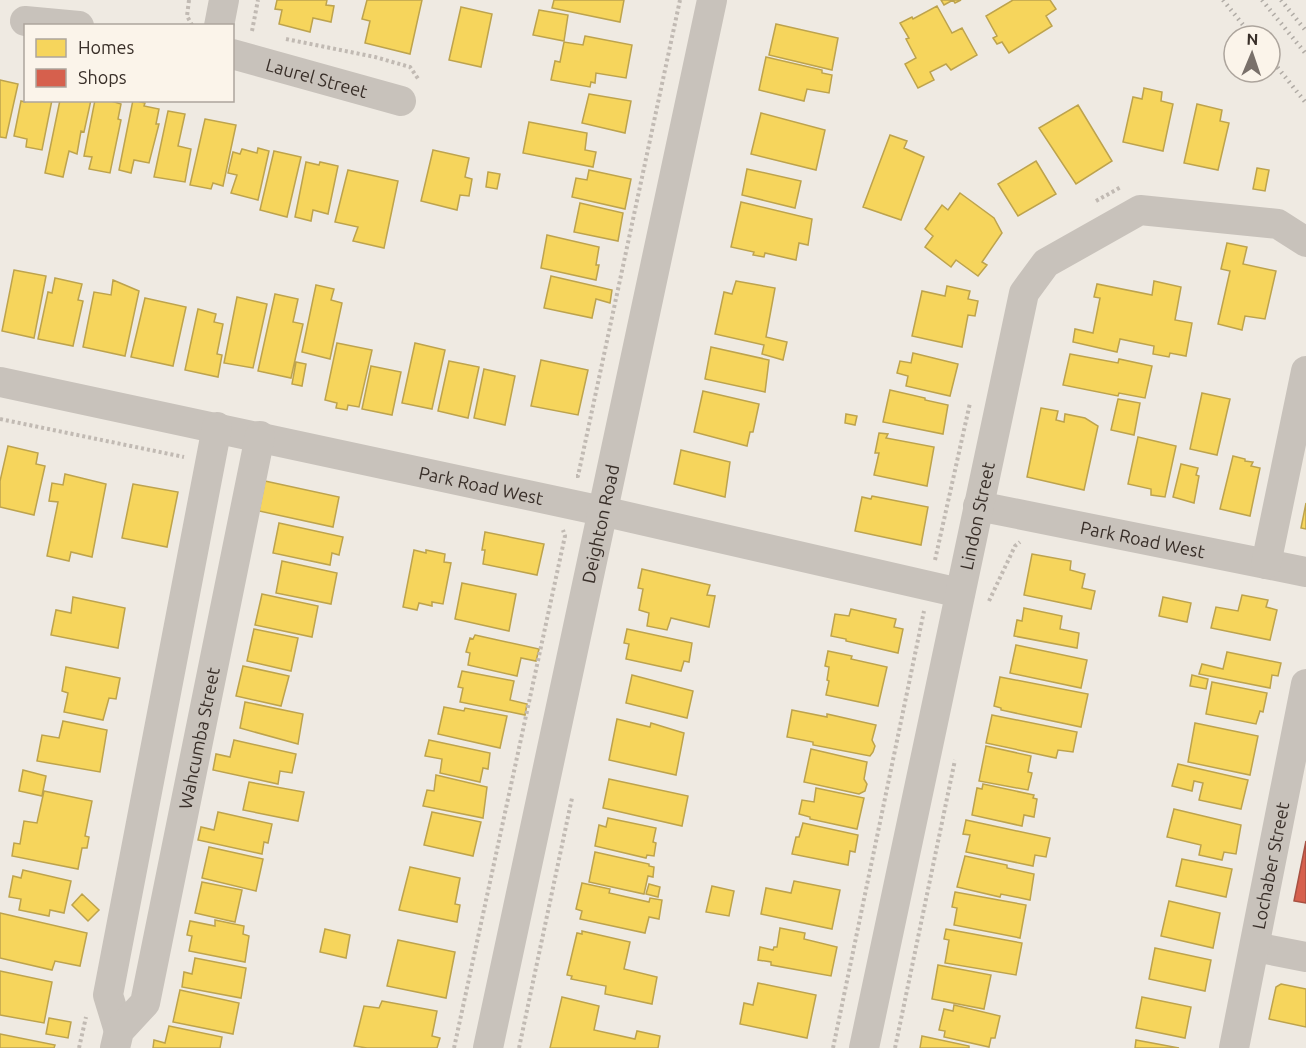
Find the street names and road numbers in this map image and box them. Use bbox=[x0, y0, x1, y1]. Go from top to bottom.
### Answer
street label: Laurel Street bbox=[264, 54, 370, 101]
street label: Lindon Street bbox=[956, 460, 998, 571]
street label: Park Road West bbox=[417, 462, 545, 508]
street label: Deighton Road bbox=[578, 463, 622, 585]
street label: Park Road West bbox=[1079, 517, 1207, 561]
street label: Wahcumba Street bbox=[175, 665, 223, 811]
street label: Lochaber Street bbox=[1248, 800, 1292, 931]

